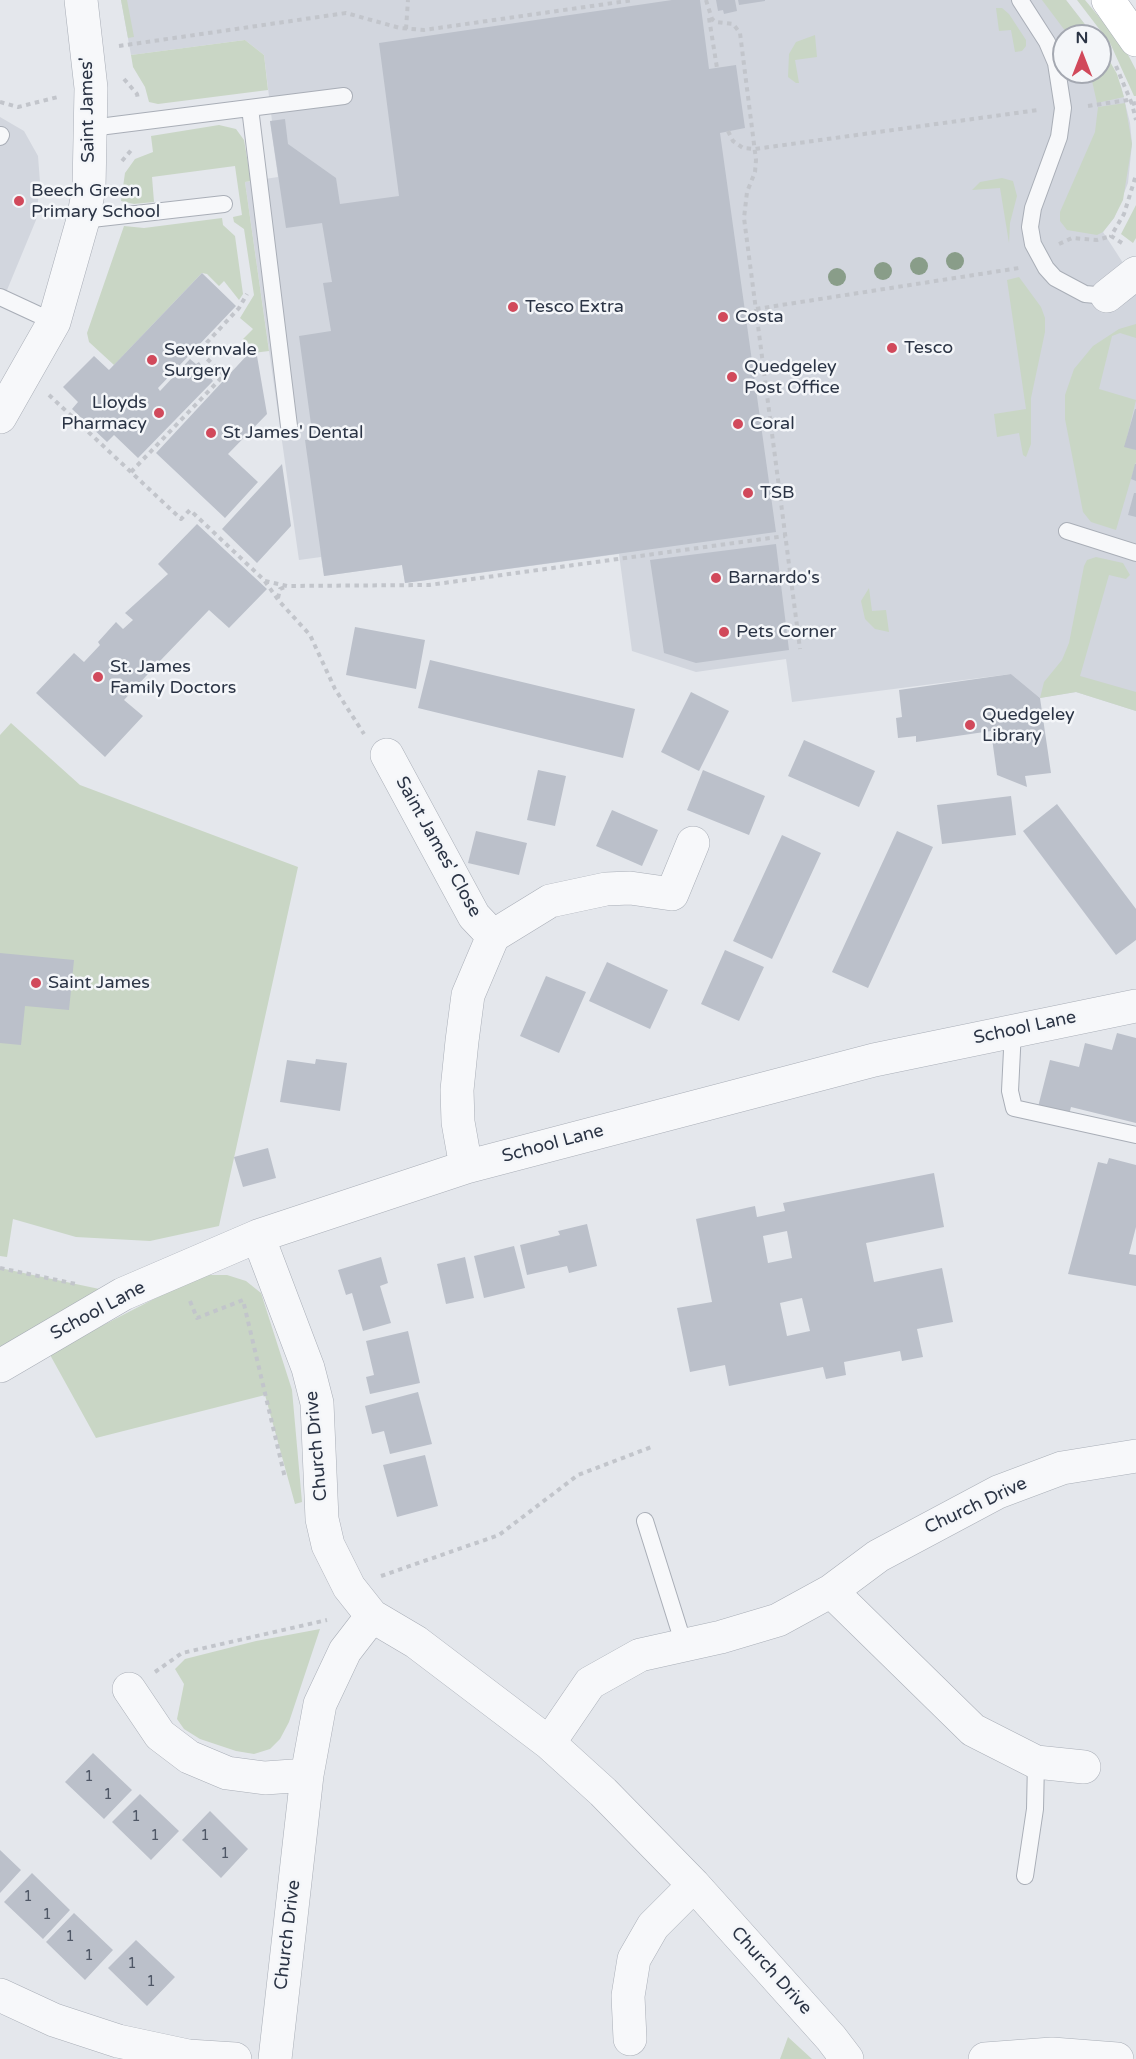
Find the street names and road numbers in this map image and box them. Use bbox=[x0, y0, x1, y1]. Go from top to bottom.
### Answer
street label: Saint James' bbox=[76, 57, 100, 163]
street label: Saint James' Close bbox=[390, 773, 486, 921]
street label: School Lane bbox=[972, 1007, 1078, 1049]
street label: School Lane bbox=[500, 1120, 606, 1168]
street label: School Lane bbox=[47, 1277, 149, 1345]
street label: Church Drive bbox=[301, 1390, 333, 1502]
street label: Church Drive bbox=[921, 1473, 1031, 1539]
street label: Church Drive bbox=[271, 1879, 305, 1991]
street label: Church Drive bbox=[726, 1923, 816, 2019]

